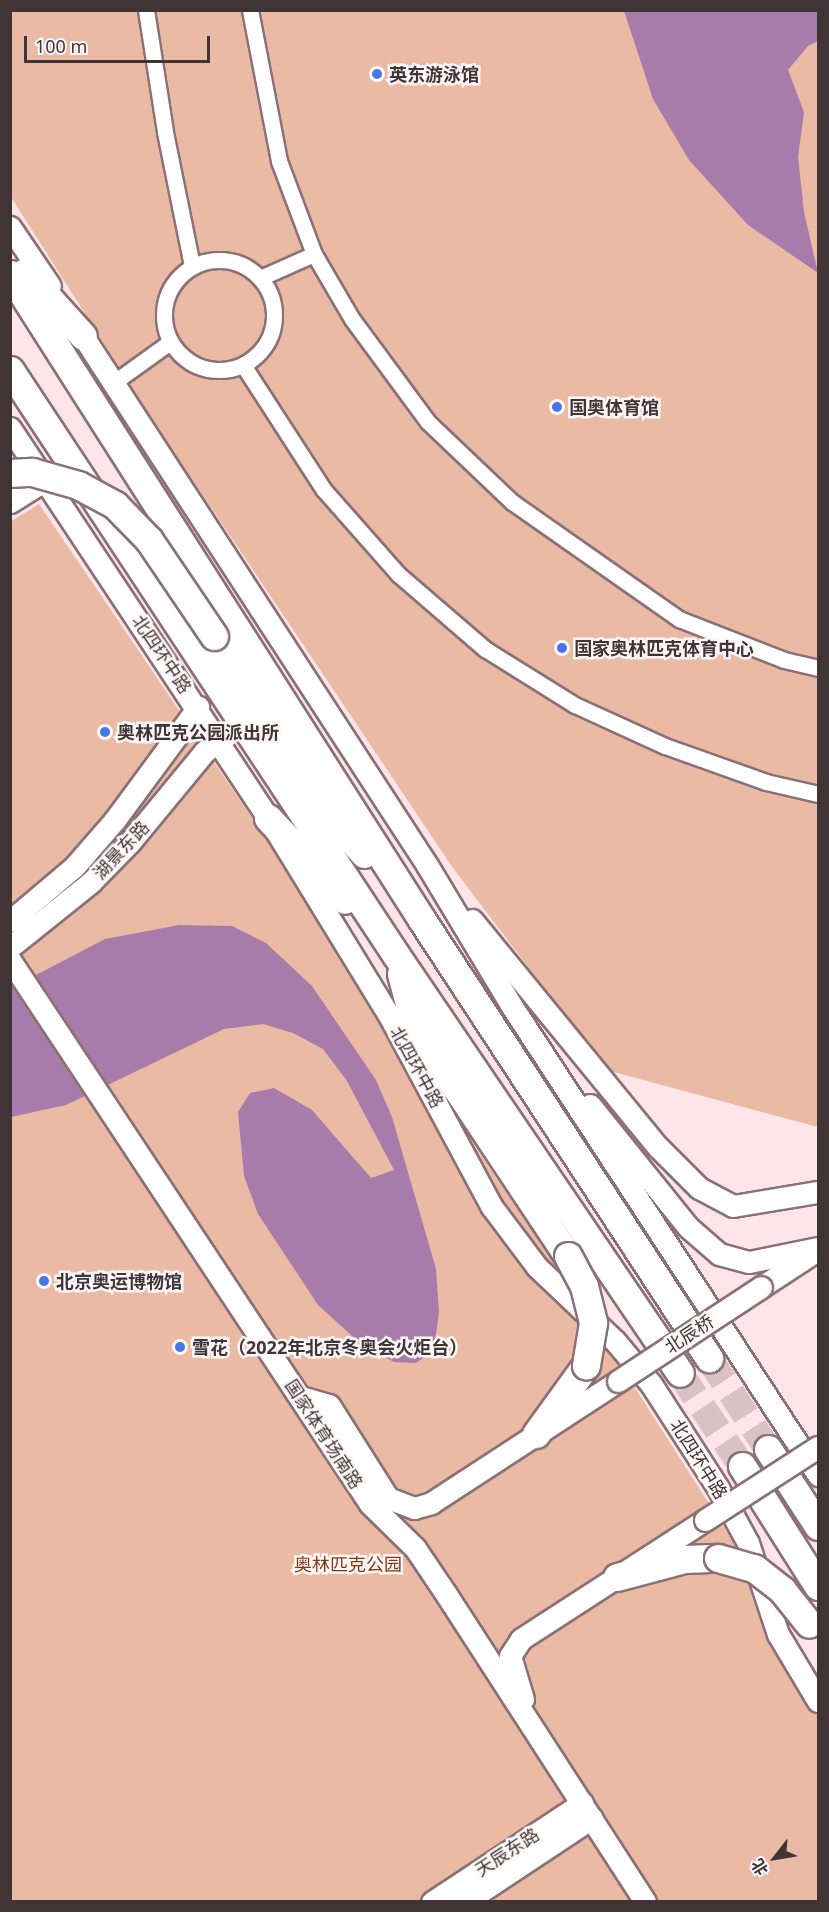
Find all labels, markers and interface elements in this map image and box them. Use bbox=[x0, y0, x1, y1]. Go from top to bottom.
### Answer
scale bar bbox=[27, 24, 213, 62]
text: 100 m bbox=[35, 34, 87, 58]
place label: 英东游泳馆 bbox=[389, 63, 479, 85]
marker: 英东游泳馆 bbox=[370, 67, 384, 81]
place label: 国奥体育馆 bbox=[569, 396, 659, 418]
marker: 国奥体育馆 bbox=[550, 400, 564, 414]
street label: 北四环中路 bbox=[128, 611, 196, 697]
place label: 国家奥林匹克体育中心 bbox=[574, 637, 754, 659]
marker: 国家奥林匹克体育中心 bbox=[555, 641, 569, 655]
place label: 奥林匹克公园派出所 bbox=[117, 721, 279, 743]
marker: 奥林匹克公园派出所 bbox=[98, 725, 112, 739]
street label: 湖景东路 bbox=[89, 816, 153, 884]
street label: 北四环中路 bbox=[386, 1022, 448, 1112]
place label: 北京奥运博物馆 bbox=[56, 1270, 182, 1292]
marker: 北京奥运博物馆 bbox=[37, 1274, 51, 1288]
street label: 北辰桥 bbox=[660, 1310, 718, 1358]
place label: 雪花（2022年北京冬奥会火炬台） bbox=[192, 1336, 467, 1358]
marker: 雪花（2022年北京冬奥会火炬台） bbox=[173, 1340, 187, 1354]
street label: 国家体育场南路 bbox=[281, 1375, 367, 1493]
street label: 北四环中路 bbox=[666, 1415, 732, 1503]
park label: 奥林匹克公园 bbox=[294, 1553, 402, 1575]
street label: 天辰东路 bbox=[471, 1823, 543, 1881]
north arrow bbox=[745, 1828, 805, 1888]
text: 北 bbox=[746, 1855, 773, 1880]

